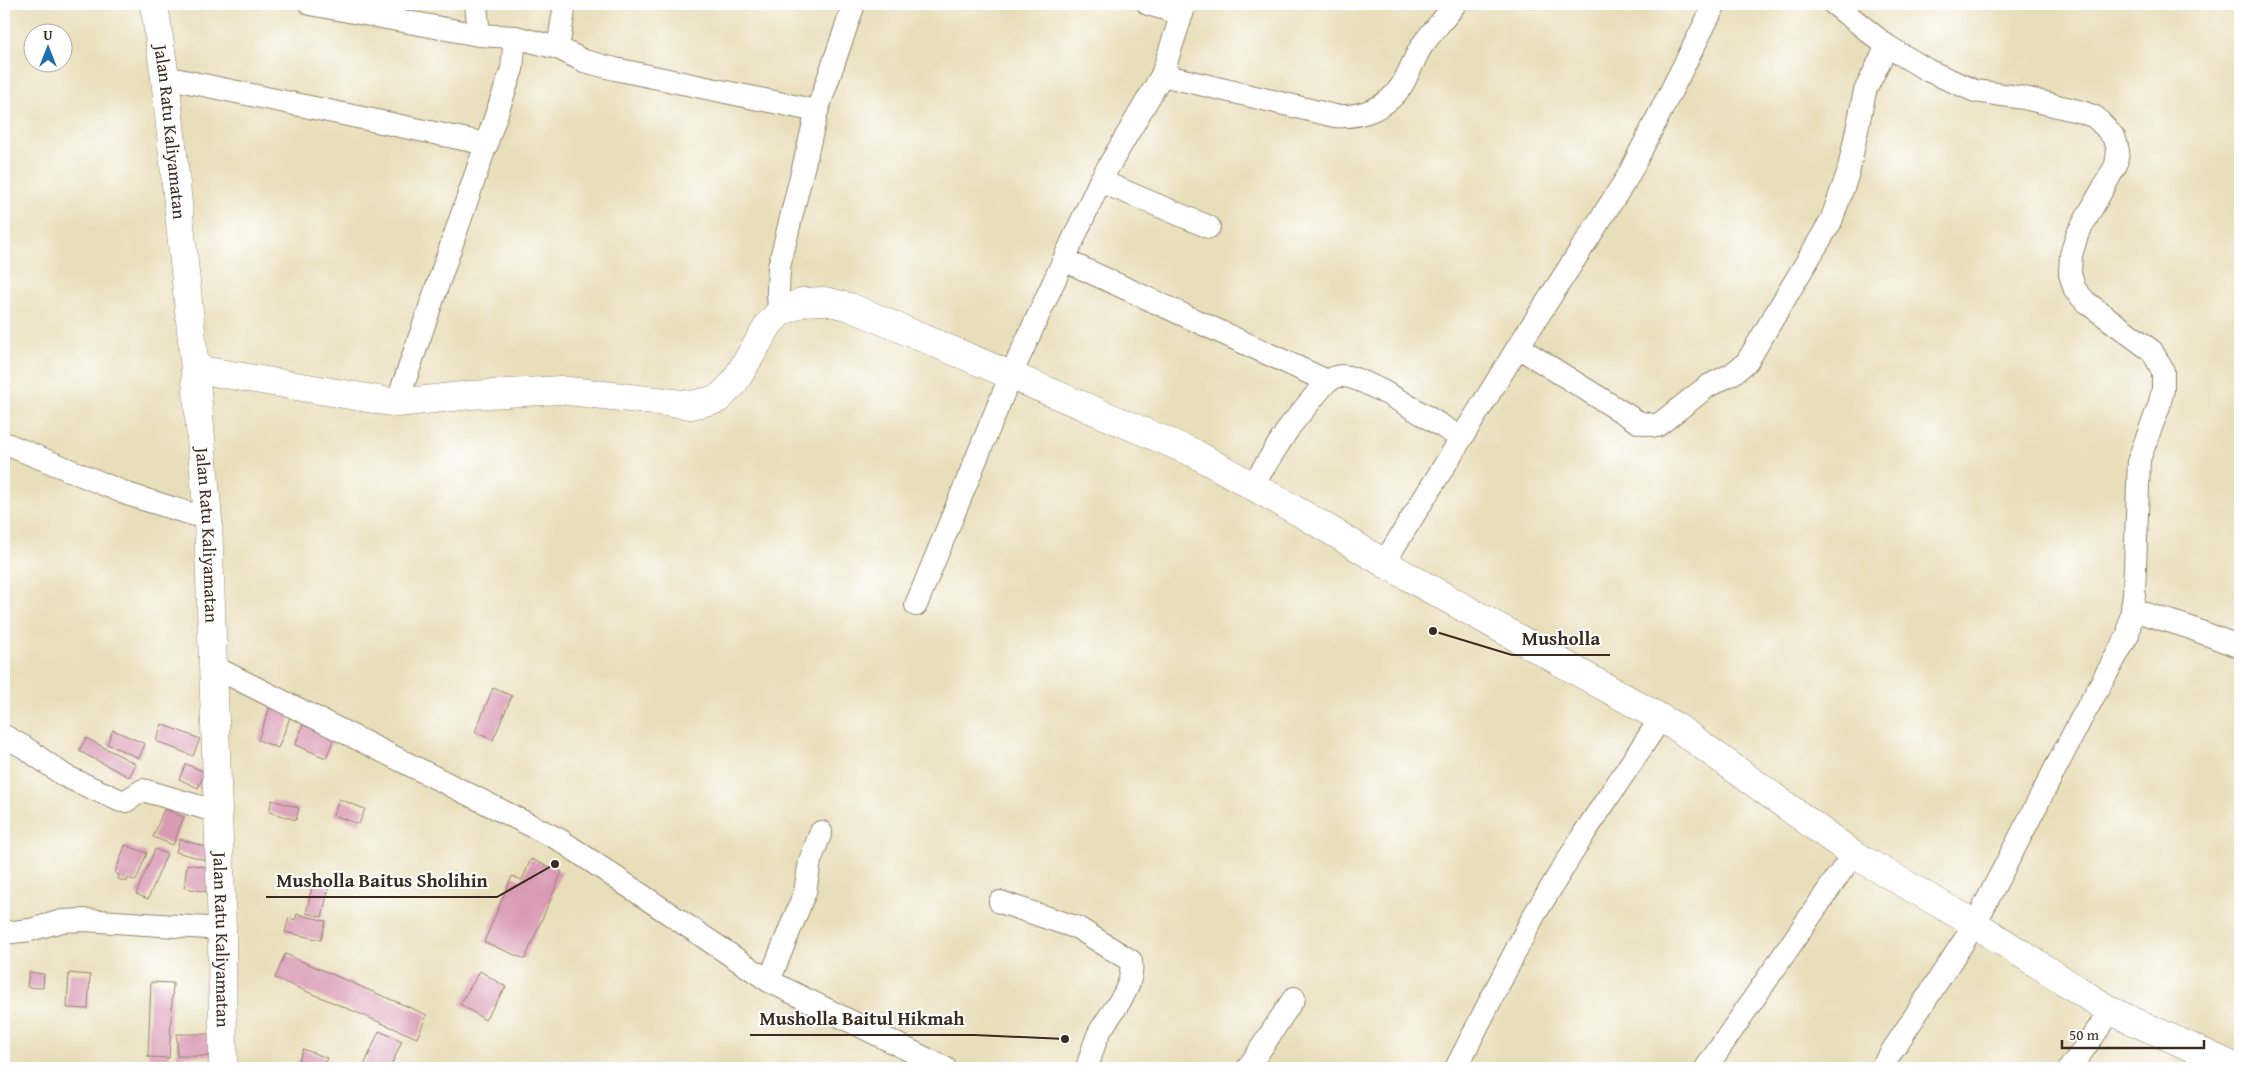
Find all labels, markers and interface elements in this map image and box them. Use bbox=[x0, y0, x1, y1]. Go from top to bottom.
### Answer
north arrow bbox=[22, 22, 72, 72]
text: U bbox=[43, 25, 53, 45]
street label: Jalan Ratu Kaliyamatan bbox=[147, 41, 194, 221]
street label: Jalan Ratu Kaliyamatan bbox=[189, 444, 226, 623]
callout: Musholla bbox=[1512, 621, 1610, 655]
text: Musholla bbox=[1522, 624, 1600, 652]
street label: Jalan Ratu Kaliyamatan bbox=[206, 850, 237, 1028]
callout: Musholla Baitus Sholihin bbox=[266, 863, 497, 897]
text: Musholla Baitus Sholihin bbox=[276, 866, 489, 894]
callout: Musholla Baitul Hikmah bbox=[750, 1001, 975, 1035]
text: Musholla Baitul Hikmah bbox=[759, 1004, 965, 1032]
scale bar bbox=[2062, 1017, 2204, 1049]
text: 50 m bbox=[2069, 1024, 2100, 1045]

